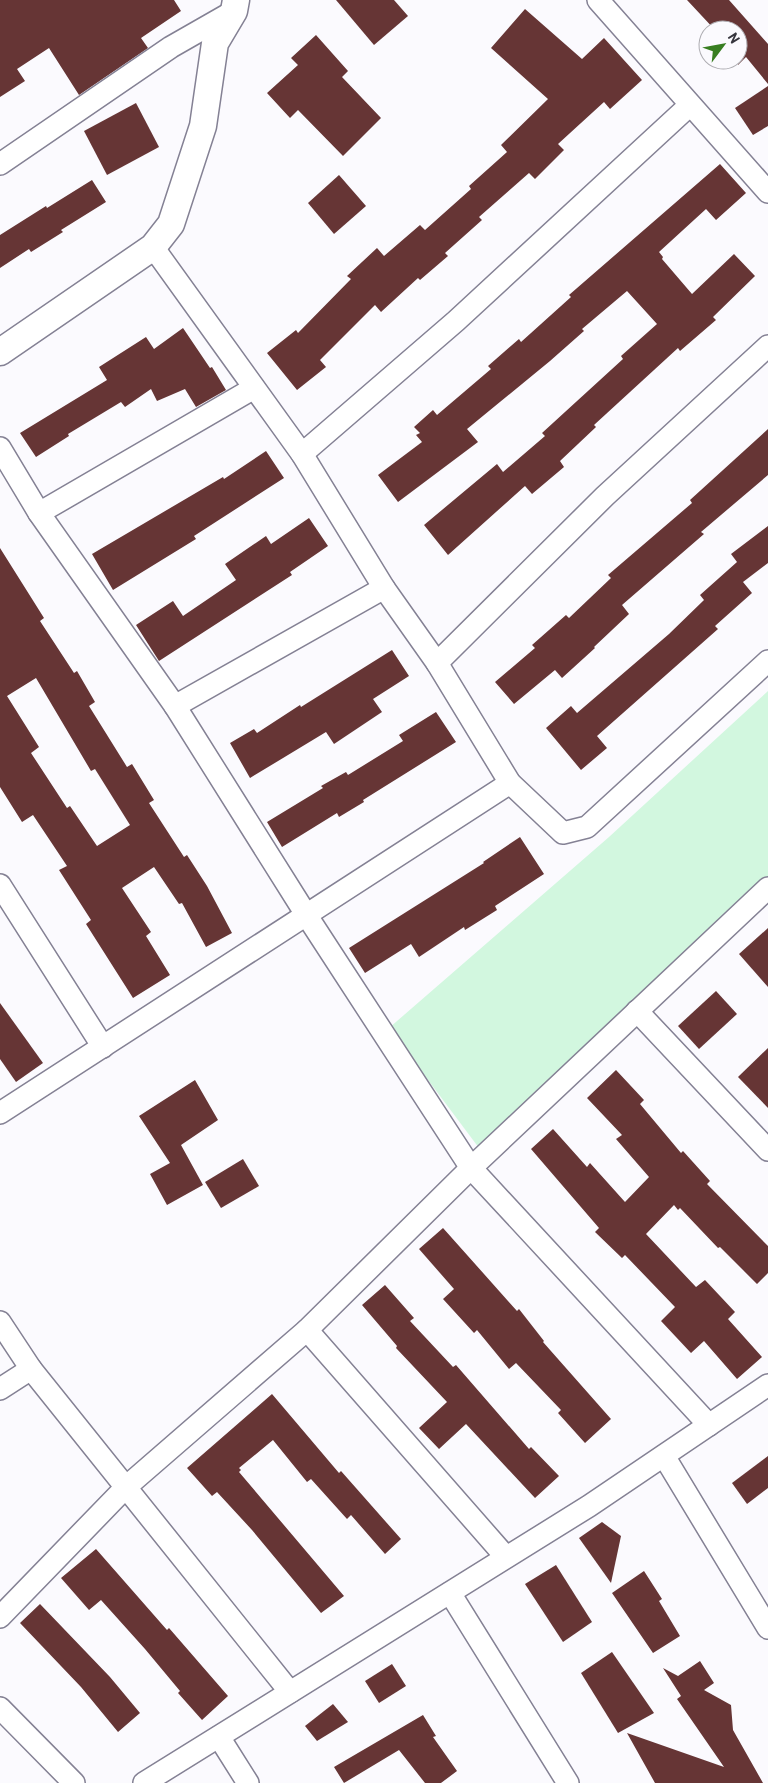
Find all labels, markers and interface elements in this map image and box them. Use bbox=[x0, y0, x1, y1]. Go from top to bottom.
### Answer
north arrow bbox=[698, 20, 748, 70]
text: N bbox=[725, 29, 744, 46]

